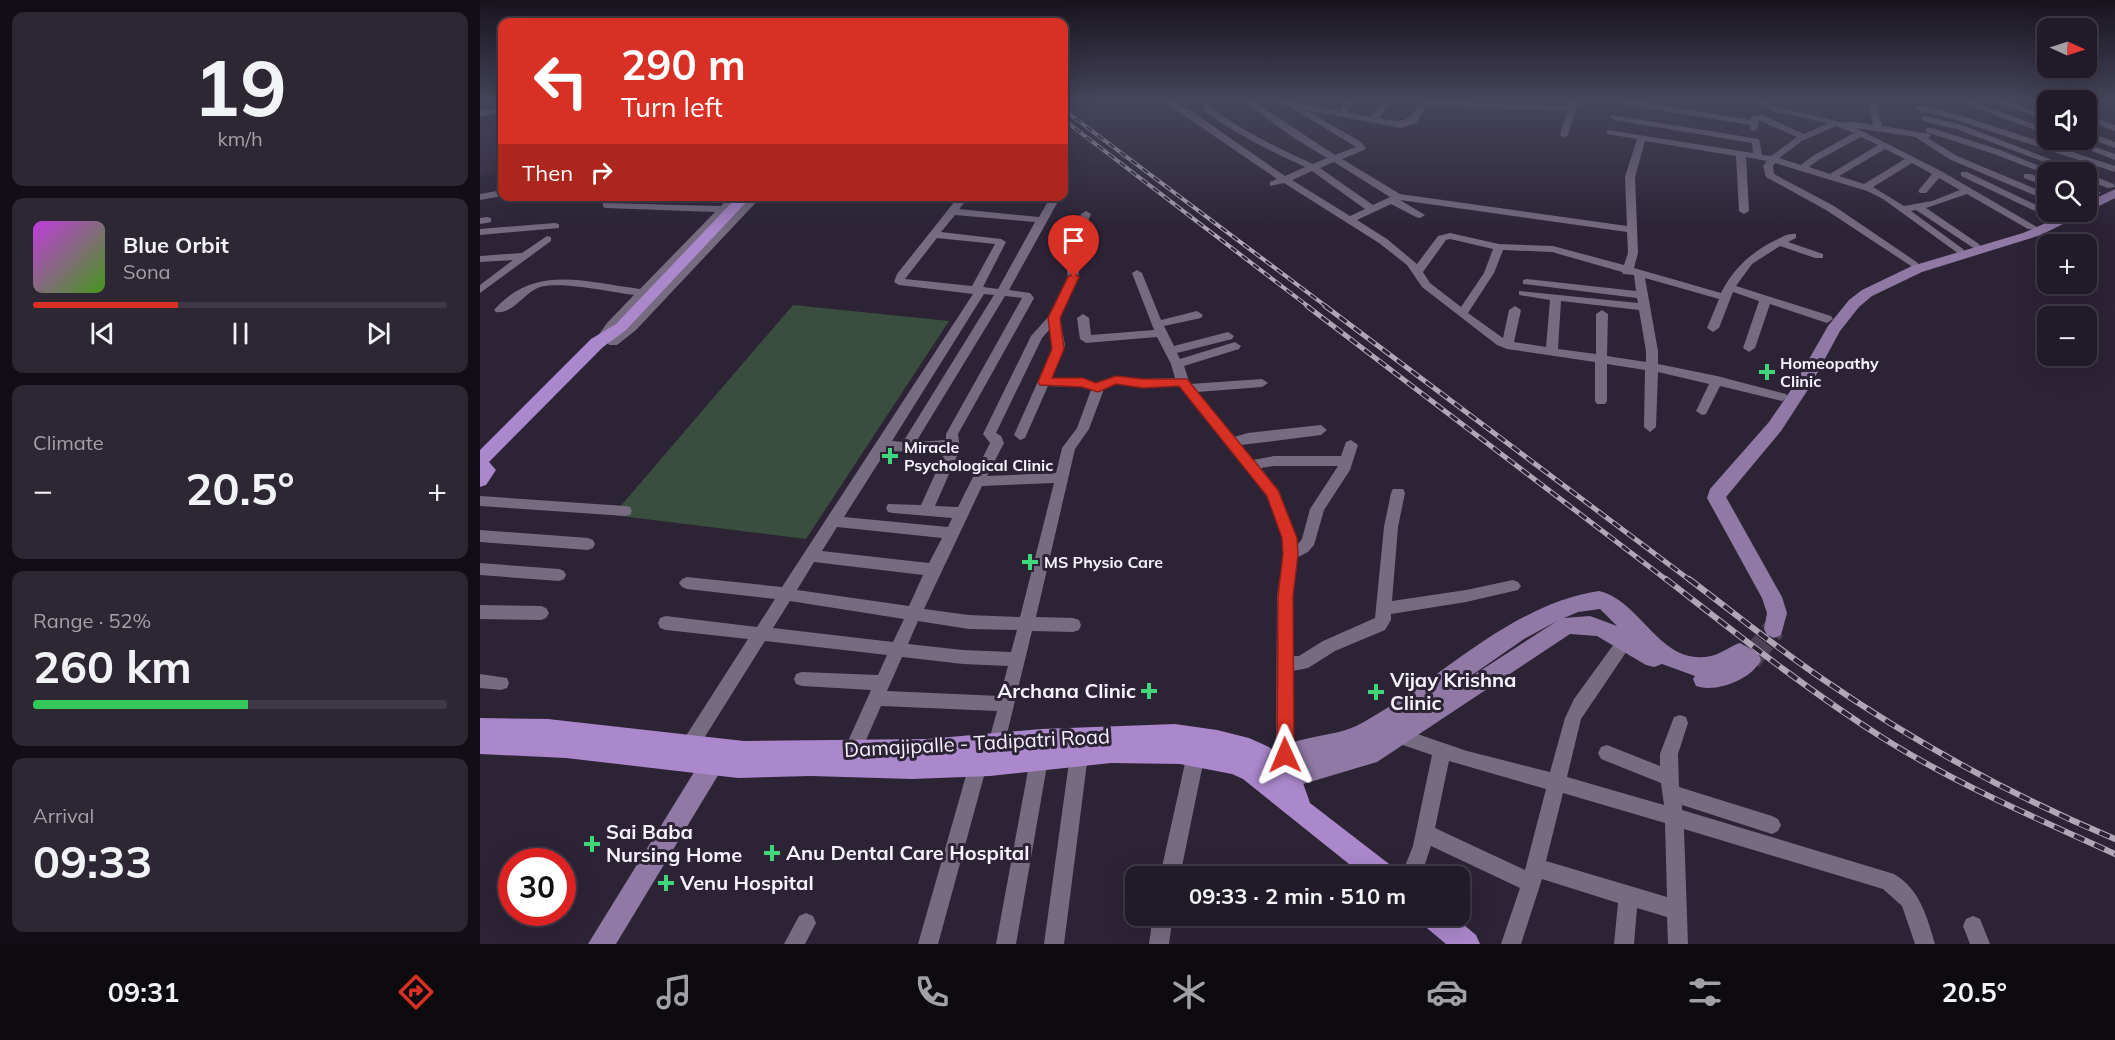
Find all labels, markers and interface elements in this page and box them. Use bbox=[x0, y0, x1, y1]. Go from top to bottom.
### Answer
north arrow bbox=[2037, 18, 2097, 78]
map controls bbox=[2037, 18, 2097, 366]
text: 19 bbox=[193, 38, 287, 136]
text: 290 m bbox=[621, 38, 746, 91]
icon: left bbox=[522, 42, 600, 120]
text: Turn left bbox=[621, 90, 723, 124]
button: sound bbox=[2037, 90, 2097, 150]
text: km/h bbox=[217, 126, 263, 151]
icon: right bbox=[585, 156, 618, 189]
text: Then bbox=[522, 159, 573, 187]
button: search bbox=[2037, 162, 2097, 222]
pin bbox=[1048, 215, 1099, 277]
icon: arrive bbox=[1057, 224, 1090, 257]
text: Blue Orbit bbox=[123, 231, 229, 259]
button: + bbox=[2037, 234, 2097, 294]
text: Sona bbox=[123, 259, 171, 284]
button: − bbox=[2037, 306, 2097, 366]
icon: previous bbox=[86, 317, 119, 350]
icon: pause bbox=[224, 317, 257, 350]
icon: next bbox=[362, 317, 395, 350]
place label: Homeopathy Clinic bbox=[1780, 353, 1879, 391]
marker: Homeopathy Clinic bbox=[1758, 363, 1776, 381]
text: Climate bbox=[33, 430, 104, 455]
place label: Miracle Psychological Clinic bbox=[904, 437, 1053, 475]
marker: Miracle Psychological Clinic bbox=[881, 447, 899, 465]
text: 20.5° bbox=[185, 460, 295, 516]
text: − bbox=[33, 469, 53, 510]
text: + bbox=[427, 469, 447, 510]
place label: MS Physio Care bbox=[1044, 552, 1163, 572]
marker: MS Physio Care bbox=[1021, 553, 1039, 571]
text: Range · 52% bbox=[33, 608, 151, 633]
text: 260 km bbox=[33, 638, 192, 694]
place label: Vijay Krishna Clinic bbox=[1389, 667, 1516, 715]
place label: Archana Clinic bbox=[997, 678, 1136, 703]
marker: Archana Clinic bbox=[1140, 682, 1158, 700]
marker: Vijay Krishna Clinic bbox=[1367, 683, 1385, 701]
street label: Damajipalle - Tadipatri Road bbox=[843, 723, 1110, 762]
position arrow bbox=[1253, 723, 1317, 787]
text: Arrival bbox=[33, 803, 94, 828]
place label: Sai Baba Nursing Home bbox=[606, 819, 742, 867]
text: 09:33 bbox=[33, 833, 152, 889]
marker: Sai Baba Nursing Home bbox=[583, 835, 601, 853]
place label: Anu Dental Care Hospital bbox=[786, 840, 1029, 865]
marker: Anu Dental Care Hospital bbox=[763, 844, 781, 862]
speed limit sign: 30 bbox=[498, 848, 576, 926]
place label: Venu Hospital bbox=[679, 870, 814, 895]
marker: Venu Hospital bbox=[657, 874, 675, 892]
text: 09:33 · 2 min · 510 m bbox=[1189, 882, 1406, 910]
icon: directions bbox=[395, 971, 437, 1013]
icon: music bbox=[653, 971, 695, 1013]
icon: phone bbox=[911, 971, 953, 1013]
icon: climate bbox=[1168, 971, 1210, 1013]
icon: car bbox=[1426, 971, 1468, 1013]
icon: filters bbox=[1684, 971, 1726, 1013]
text: 09:31 bbox=[108, 975, 179, 1009]
text: 20.5° bbox=[1942, 975, 2007, 1009]

